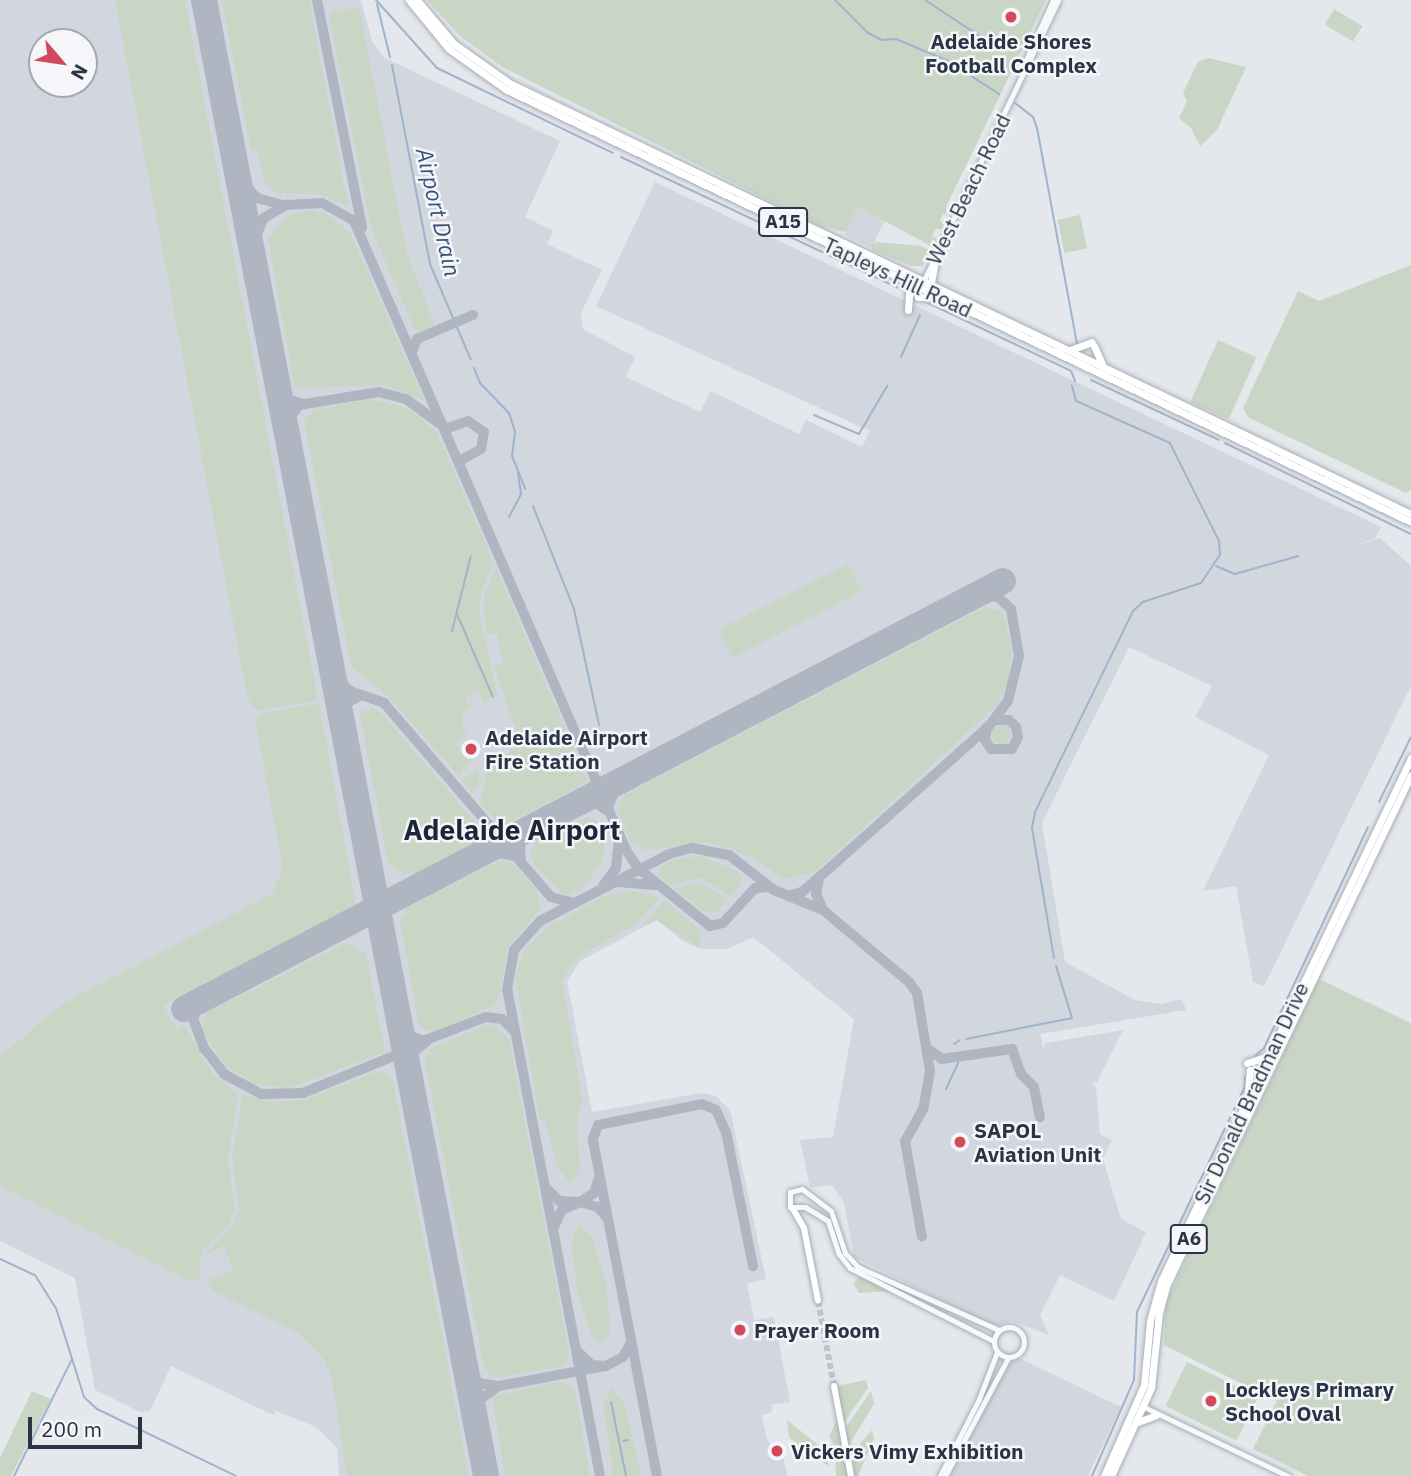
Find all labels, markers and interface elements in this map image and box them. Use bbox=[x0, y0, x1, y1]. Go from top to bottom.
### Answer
marker: Adelaide Shores Football Complex bbox=[1003, 9, 1019, 25]
north arrow bbox=[28, 28, 98, 98]
place label: Adelaide Shores Football Complex bbox=[925, 28, 1097, 78]
text: N bbox=[66, 60, 93, 84]
street label: West Beach Road bbox=[921, 110, 1015, 268]
water label: Airport Drain bbox=[411, 145, 467, 279]
road number: A15 bbox=[757, 206, 809, 238]
street label: Tapleys Hill Road bbox=[820, 231, 976, 323]
place label: Adelaide Airport Fire Station bbox=[485, 724, 648, 774]
marker: Adelaide Airport Fire Station bbox=[463, 741, 479, 757]
district label: Adelaide Airport bbox=[403, 813, 621, 847]
street label: Sir Donald Bradman Drive bbox=[1188, 978, 1314, 1208]
place label: SAPOL Aviation Unit bbox=[974, 1117, 1101, 1167]
marker: SAPOL Aviation Unit bbox=[952, 1134, 968, 1150]
road number: A6 bbox=[1170, 1224, 1208, 1254]
place label: Prayer Room bbox=[754, 1317, 880, 1343]
marker: Prayer Room bbox=[732, 1322, 748, 1338]
place label: Lockleys Primary School Oval bbox=[1225, 1376, 1394, 1426]
marker: Lockleys Primary School Oval bbox=[1203, 1393, 1219, 1409]
scale bar bbox=[32, 1402, 145, 1446]
text: 200 m bbox=[41, 1415, 102, 1443]
place label: Vickers Vimy Exhibition bbox=[791, 1438, 1024, 1464]
marker: Vickers Vimy Exhibition bbox=[769, 1443, 785, 1459]

